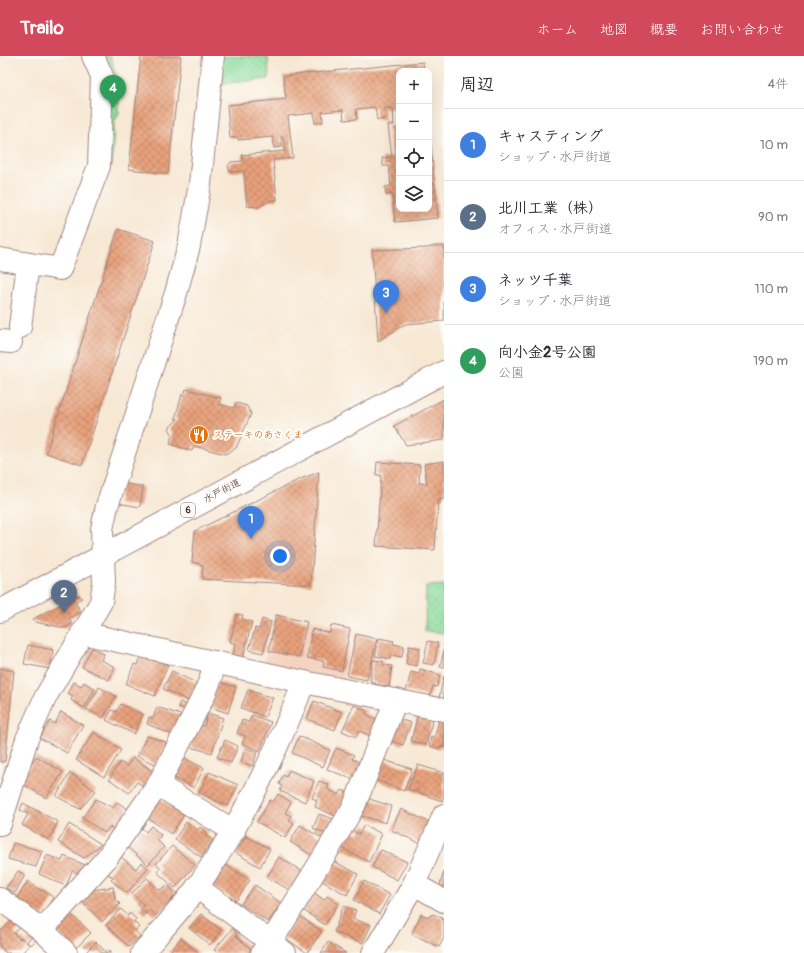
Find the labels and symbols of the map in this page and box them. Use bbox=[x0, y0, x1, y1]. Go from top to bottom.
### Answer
pin: 4 bbox=[100, 75, 126, 108]
pin: 3 bbox=[373, 280, 399, 313]
restaurant icon: ステーキのあさくま bbox=[188, 424, 210, 446]
place label: ステーキのあさくま bbox=[213, 429, 303, 441]
street label: 水戸街道 bbox=[202, 476, 242, 506]
road number: 6 bbox=[181, 503, 195, 517]
pin: 1 bbox=[238, 506, 264, 539]
your location bbox=[270, 546, 290, 566]
pin: 2 bbox=[51, 580, 77, 613]

